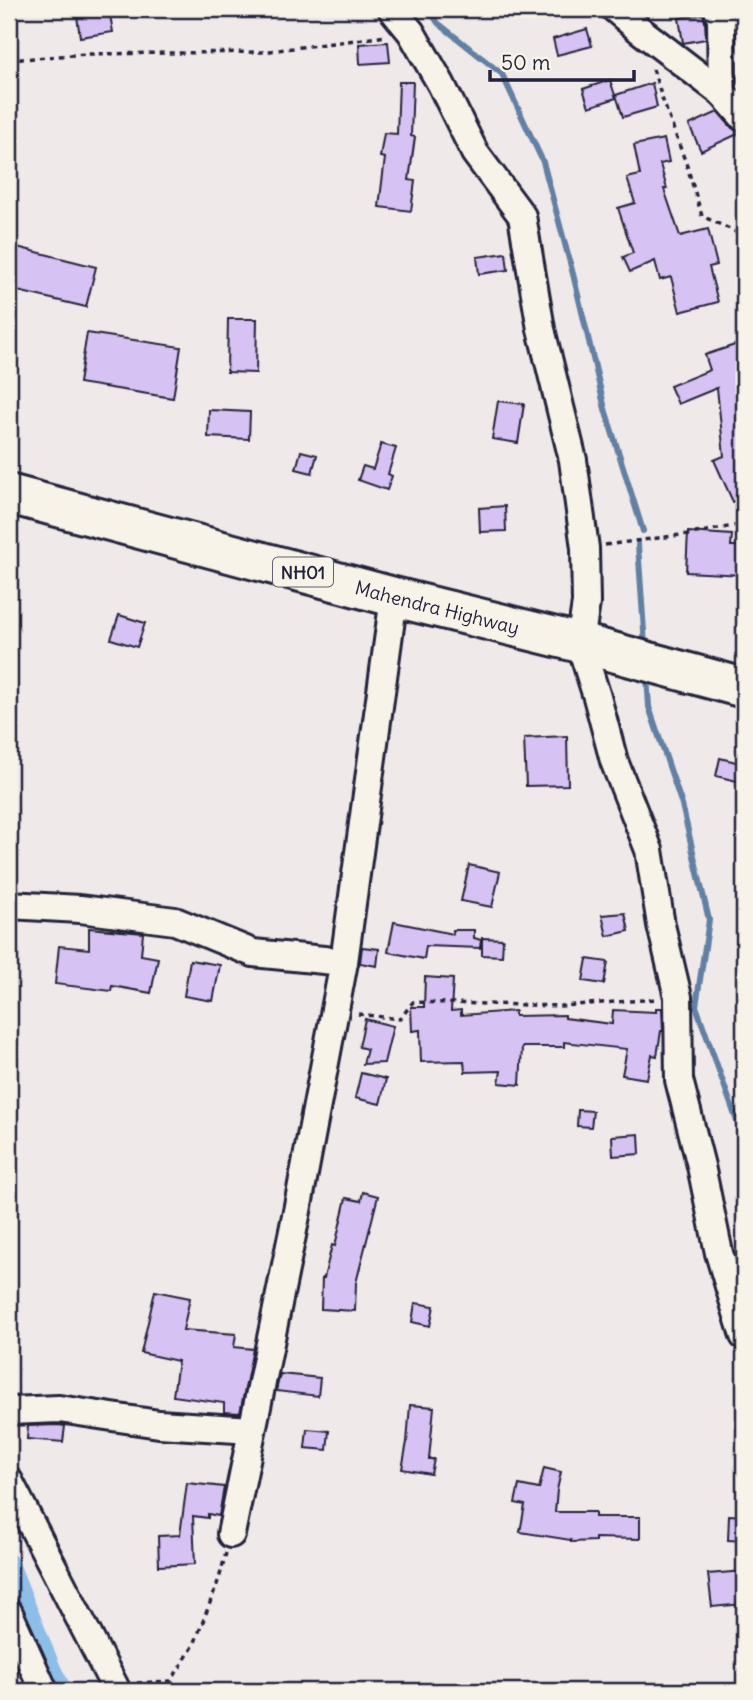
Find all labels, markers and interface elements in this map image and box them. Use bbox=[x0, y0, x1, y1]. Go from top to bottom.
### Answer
scale bar bbox=[490, 38, 634, 82]
text: 50 m bbox=[501, 49, 550, 76]
road number: NH01 bbox=[273, 558, 333, 586]
street label: Mahendra Highway bbox=[353, 575, 522, 640]

